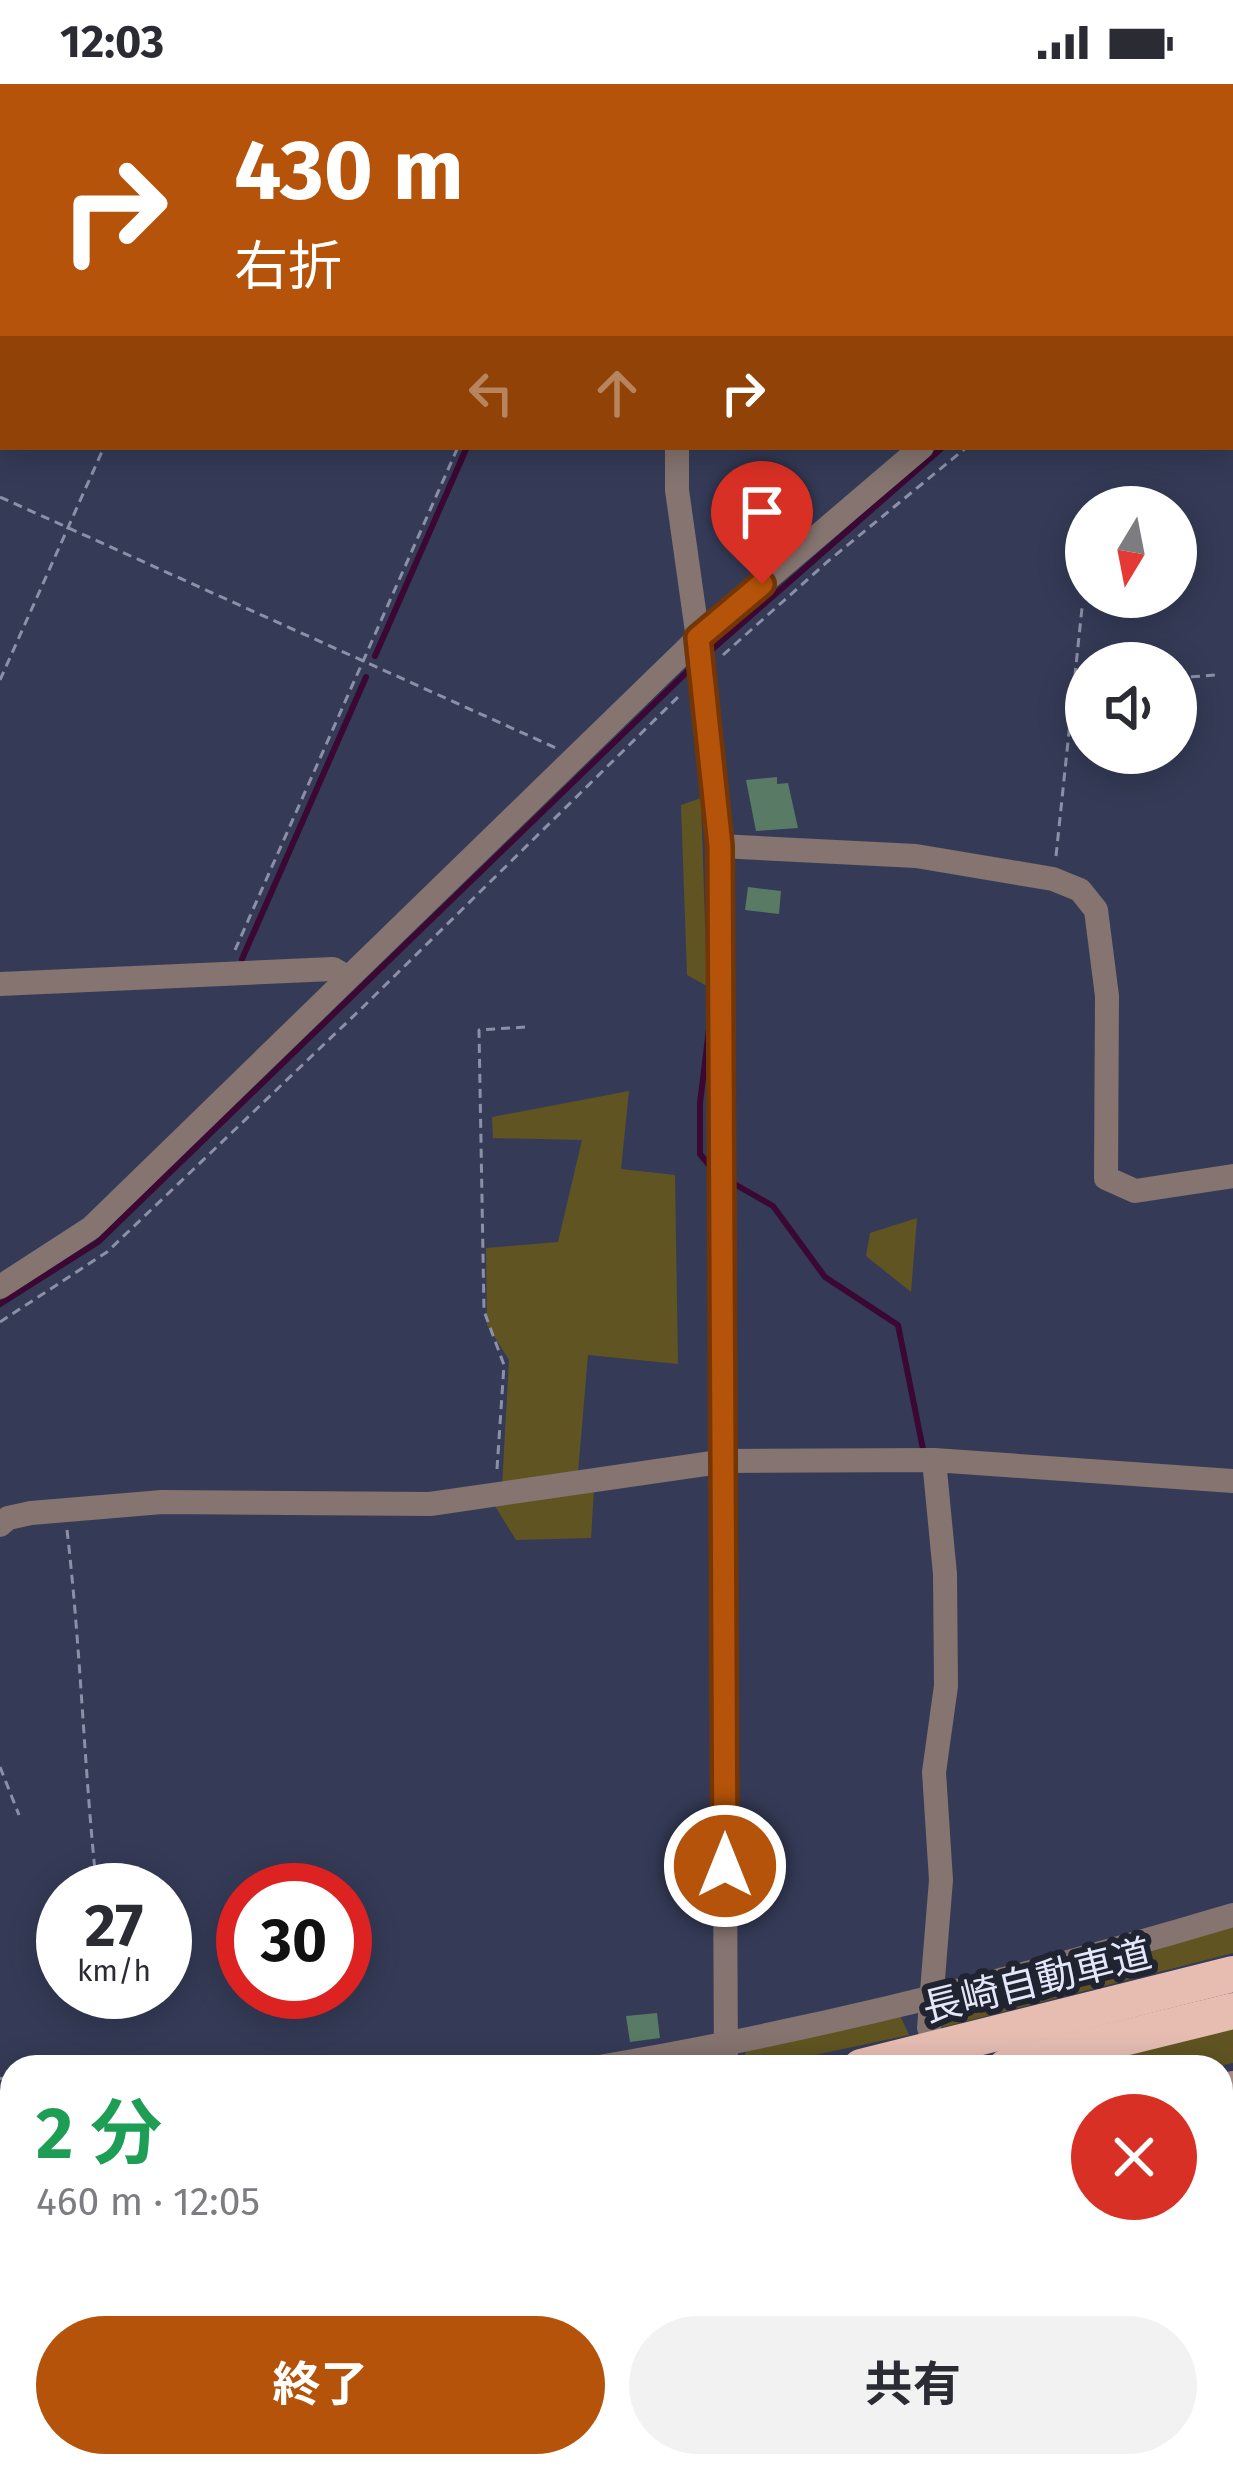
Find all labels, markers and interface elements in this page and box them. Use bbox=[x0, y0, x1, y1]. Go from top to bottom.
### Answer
text: 12:03 bbox=[60, 15, 164, 69]
text: 430 m bbox=[234, 120, 464, 221]
icon: right bbox=[36, 132, 192, 288]
text: 右折 bbox=[234, 235, 342, 299]
icon: left bbox=[458, 360, 524, 426]
icon: ahead bbox=[584, 360, 650, 426]
icon: right bbox=[710, 360, 776, 426]
pin bbox=[711, 461, 813, 584]
icon: arrive bbox=[729, 479, 795, 545]
north arrow bbox=[1065, 486, 1197, 618]
map controls bbox=[1065, 486, 1197, 774]
button: sound bbox=[1065, 642, 1197, 774]
position arrow bbox=[662, 1803, 788, 1929]
speed limit sign: 30 bbox=[216, 1863, 372, 2019]
text: 27 bbox=[85, 1890, 143, 1962]
street label: 長崎自動車道 bbox=[918, 1930, 1156, 2032]
text: km/h bbox=[77, 1953, 151, 1989]
text: 2 分 bbox=[36, 2091, 162, 2177]
button: close bbox=[1071, 2094, 1197, 2220]
text: 460 m · 12:05 bbox=[36, 2179, 260, 2225]
button: 終了 bbox=[36, 2316, 605, 2454]
button: 共有 bbox=[629, 2316, 1197, 2454]

